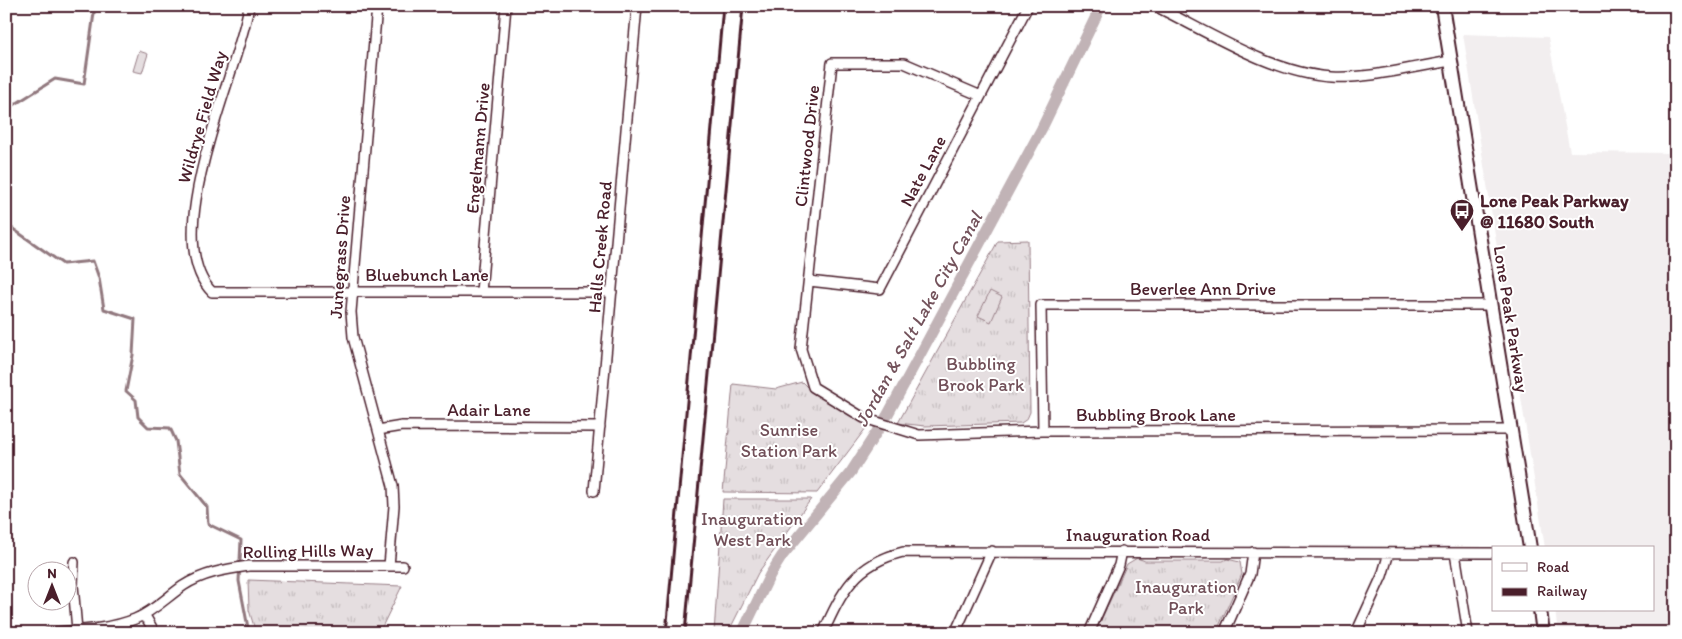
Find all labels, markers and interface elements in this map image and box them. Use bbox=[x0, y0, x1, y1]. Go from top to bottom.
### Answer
street label: Wildrye Field Way bbox=[173, 48, 232, 186]
street label: Engelmann Drive bbox=[461, 82, 495, 214]
street label: Clintwood Drive bbox=[790, 84, 824, 208]
street label: Nate Lane bbox=[895, 132, 951, 210]
street label: Halls Creek Road bbox=[583, 180, 617, 314]
place label: Lone Peak Parkway @ 11680 South bbox=[1480, 190, 1629, 233]
street label: Junegrass Drive bbox=[325, 195, 355, 319]
bus stop icon: Lone Peak Parkway @ 11680 South bbox=[1449, 198, 1475, 232]
water label: Jordan & Salt Lake City Canal bbox=[850, 206, 988, 431]
street label: Lone Peak Parkway bbox=[1489, 244, 1534, 395]
street label: Bluebunch Lane bbox=[365, 264, 489, 286]
street label: Beverlee Ann Drive bbox=[1130, 278, 1276, 300]
park label: Bubbling Brook Park bbox=[938, 353, 1025, 396]
street label: Adair Lane bbox=[447, 399, 531, 421]
street label: Bubbling Brook Lane bbox=[1076, 404, 1236, 426]
park label: Sunrise Station Park bbox=[741, 419, 837, 462]
park label: Inauguration West Park bbox=[701, 508, 803, 551]
street label: Inauguration Road bbox=[1066, 524, 1210, 546]
street label: Rolling Hills Way bbox=[242, 539, 374, 563]
legend bbox=[1492, 546, 1654, 612]
text: Road bbox=[1537, 558, 1570, 576]
north arrow bbox=[28, 562, 78, 612]
text: N bbox=[47, 565, 57, 582]
park label: Inauguration Park bbox=[1135, 576, 1237, 619]
text: Railway bbox=[1537, 582, 1587, 600]

